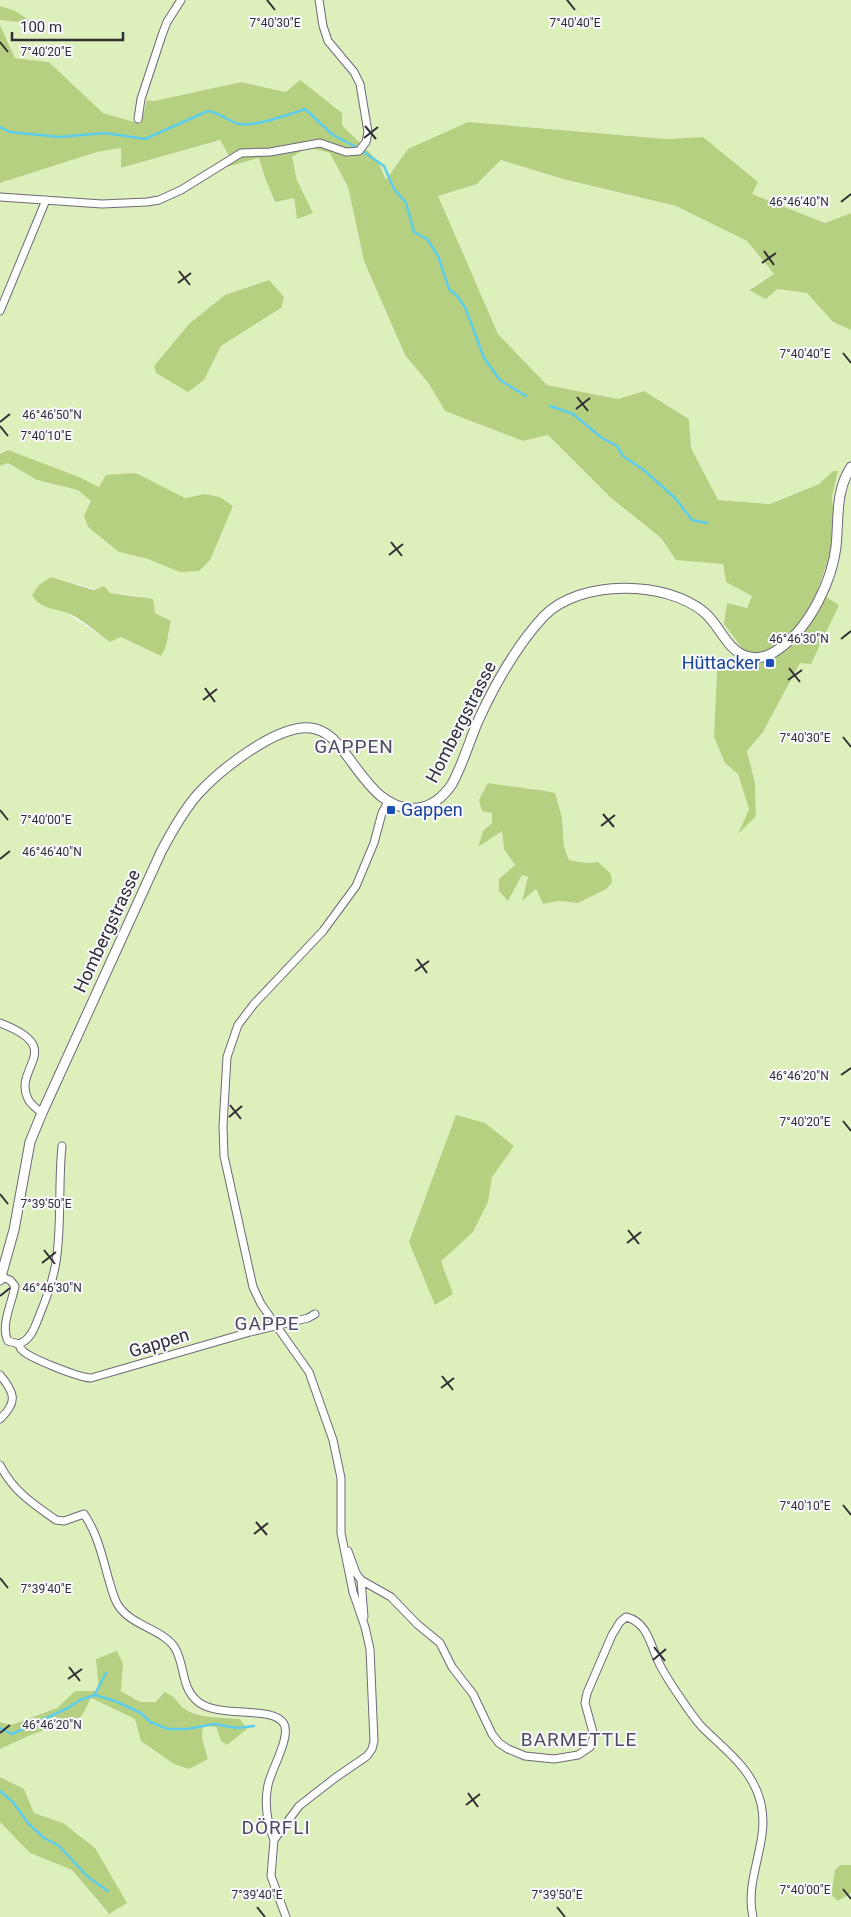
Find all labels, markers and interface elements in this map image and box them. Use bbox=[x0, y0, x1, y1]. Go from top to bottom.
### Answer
scale bar bbox=[12, 10, 124, 42]
text: 7°40'30"E bbox=[250, 16, 301, 30]
text: 7°40'40"E bbox=[550, 16, 601, 30]
text: 100 m bbox=[20, 18, 62, 36]
text: 7°40'20"E bbox=[21, 45, 72, 59]
text: 46°46'40"N bbox=[769, 195, 829, 209]
text: 7°40'40"E bbox=[780, 347, 831, 361]
text: 46°46'50"N bbox=[22, 408, 82, 422]
text: 7°40'10"E bbox=[21, 429, 72, 443]
text: 46°46'30"N bbox=[769, 632, 829, 646]
place label: Hüttacker bbox=[682, 652, 760, 673]
marker: Hüttacker bbox=[764, 657, 776, 669]
street label: Hombergstrasse bbox=[421, 658, 500, 786]
text: 7°40'30"E bbox=[780, 731, 831, 745]
district label: GAPPEN bbox=[314, 735, 394, 758]
place label: Gappen bbox=[401, 799, 463, 820]
marker: Gappen bbox=[385, 804, 397, 816]
text: 7°40'00"E bbox=[21, 813, 72, 827]
text: 46°46'40"N bbox=[22, 845, 82, 859]
street label: Hombergstrasse bbox=[69, 866, 144, 996]
text: 46°46'20"N bbox=[769, 1069, 829, 1083]
text: 7°40'20"E bbox=[780, 1115, 831, 1129]
text: 7°39'50"E bbox=[21, 1197, 72, 1211]
text: 46°46'30"N bbox=[22, 1281, 82, 1295]
district label: GAPPE bbox=[234, 1312, 300, 1335]
street label: Gappen bbox=[126, 1323, 191, 1362]
text: 7°40'10"E bbox=[780, 1499, 831, 1513]
text: 7°39'40"E bbox=[21, 1582, 72, 1596]
text: 46°46'20"N bbox=[22, 1718, 82, 1732]
district label: BARMETTLE bbox=[521, 1728, 637, 1751]
district label: DÖRFLI bbox=[241, 1816, 311, 1839]
text: 7°40'00"E bbox=[780, 1883, 831, 1897]
text: 7°39'40"E bbox=[232, 1888, 283, 1902]
text: 7°39'50"E bbox=[532, 1888, 583, 1902]

